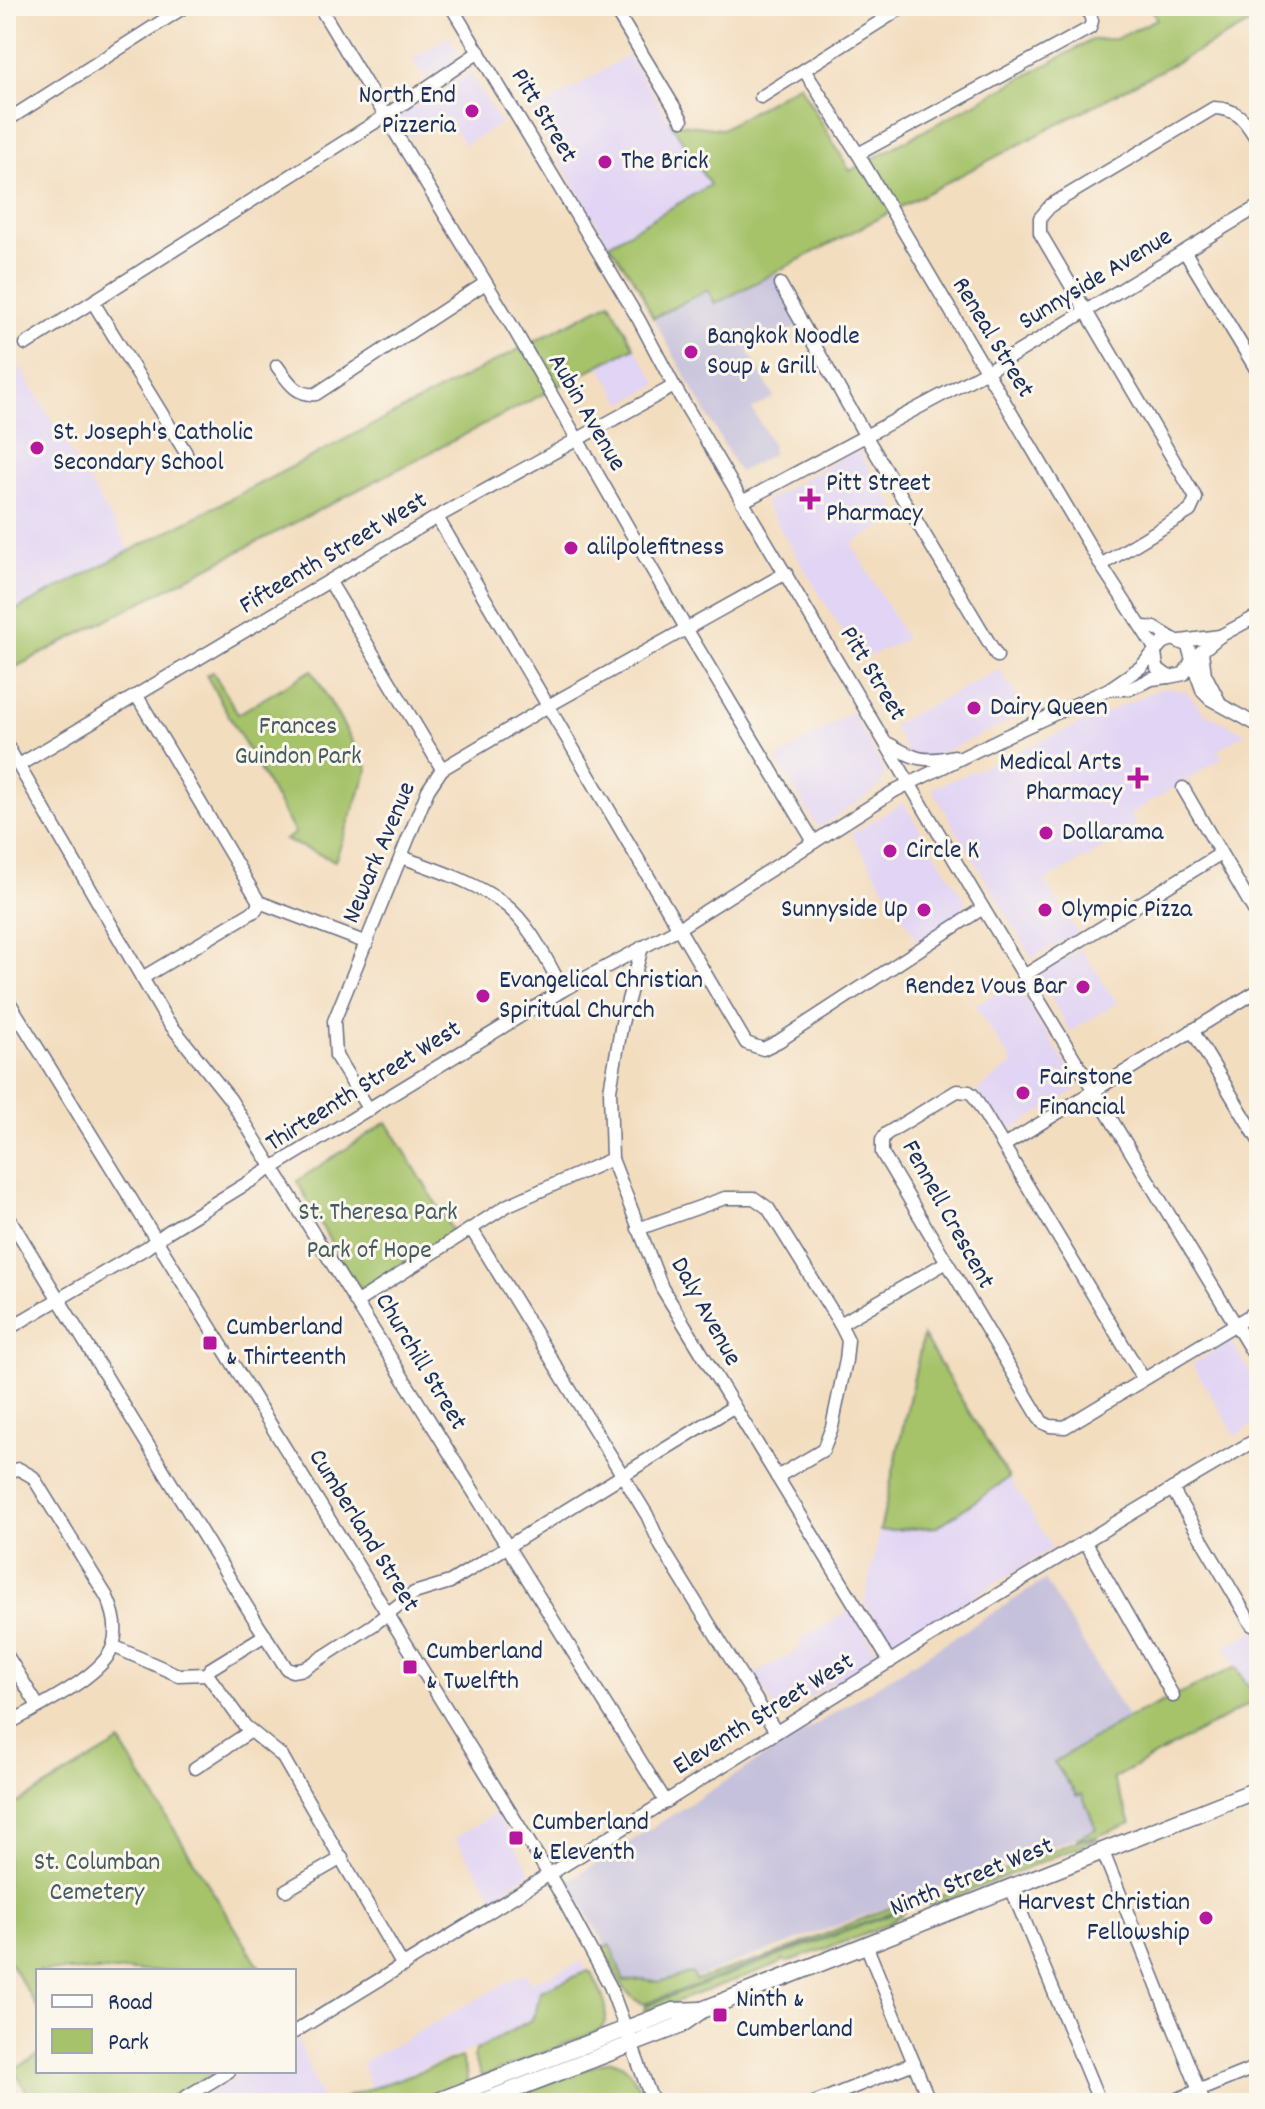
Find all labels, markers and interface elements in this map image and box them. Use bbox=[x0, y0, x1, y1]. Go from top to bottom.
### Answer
street label: Pitt Street bbox=[500, 62, 586, 171]
place label: North End Pizzeria bbox=[358, 78, 457, 145]
marker: North End Pizzeria bbox=[463, 102, 481, 120]
place label: The Brick bbox=[621, 144, 709, 181]
marker: The Brick bbox=[596, 153, 614, 171]
street label: Sunnyside Avenue bbox=[1012, 219, 1180, 341]
street label: Reneal Street bbox=[941, 271, 1043, 406]
place label: Bangkok Noodle Soup & Grill bbox=[707, 319, 860, 386]
marker: Bangkok Noodle Soup & Grill bbox=[682, 343, 700, 361]
street label: Aubin Avenue bbox=[537, 347, 635, 479]
place label: St. Joseph's Catholic Secondary School bbox=[53, 415, 253, 482]
marker: St. Joseph's Catholic Secondary School bbox=[28, 439, 46, 457]
place label: Pitt Street Pharmacy bbox=[826, 466, 931, 533]
street label: Fifteenth Street West bbox=[233, 483, 435, 625]
marker: Pitt Street Pharmacy bbox=[801, 490, 819, 508]
place label: alilpolefitness bbox=[587, 530, 724, 567]
marker: alilpolefitness bbox=[562, 539, 580, 557]
street label: Pitt Street bbox=[829, 620, 915, 729]
place label: Dairy Queen bbox=[990, 690, 1108, 727]
marker: Dairy Queen bbox=[965, 699, 983, 717]
park label: Frances Guindon Park bbox=[234, 709, 362, 776]
place label: Medical Arts Pharmacy bbox=[999, 745, 1122, 812]
marker: Medical Arts Pharmacy bbox=[1129, 769, 1147, 787]
street label: Newark Avenue bbox=[334, 776, 426, 930]
place label: Dollarama bbox=[1062, 815, 1164, 852]
marker: Dollarama bbox=[1037, 824, 1055, 842]
place label: Circle K bbox=[906, 833, 979, 870]
marker: Circle K bbox=[881, 842, 899, 860]
place label: Sunnyside Up bbox=[781, 892, 908, 929]
place label: Olympic Pizza bbox=[1061, 892, 1193, 929]
marker: Sunnyside Up bbox=[915, 901, 933, 919]
marker: Olympic Pizza bbox=[1036, 901, 1054, 919]
place label: Evangelical Christian Spiritual Church bbox=[499, 963, 703, 1030]
place label: Rendez Vous Bar bbox=[905, 969, 1067, 1006]
marker: Rendez Vous Bar bbox=[1074, 978, 1092, 996]
marker: Evangelical Christian Spiritual Church bbox=[474, 987, 492, 1005]
street label: Thirteenth Street West bbox=[259, 1012, 469, 1162]
place label: Fairstone Financial bbox=[1039, 1060, 1133, 1127]
marker: Fairstone Financial bbox=[1014, 1084, 1032, 1102]
street label: Fennell Crescent bbox=[891, 1134, 1003, 1297]
park label: St. Theresa Park bbox=[298, 1195, 458, 1232]
park label: Park of Hope bbox=[306, 1233, 432, 1270]
street label: Daly Avenue bbox=[660, 1251, 750, 1373]
street label: Churchill Street bbox=[364, 1286, 476, 1438]
place label: Cumberland & Thirteenth bbox=[226, 1310, 346, 1377]
marker: Cumberland & Thirteenth bbox=[201, 1334, 219, 1352]
street label: Cumberland Street bbox=[298, 1442, 428, 1620]
place label: Cumberland & Twelfth bbox=[426, 1634, 543, 1701]
street label: Eleventh Street West bbox=[666, 1644, 862, 1786]
marker: Cumberland & Twelfth bbox=[401, 1658, 419, 1676]
place label: Cumberland & Eleventh bbox=[532, 1805, 649, 1872]
street label: Ninth Street West bbox=[885, 1828, 1060, 1928]
marker: Cumberland & Eleventh bbox=[507, 1829, 525, 1847]
park label: St. Columban Cemetery bbox=[34, 1845, 160, 1912]
place label: Harvest Christian Fellowship bbox=[1017, 1885, 1190, 1952]
marker: Harvest Christian Fellowship bbox=[1197, 1909, 1215, 1927]
legend bbox=[36, 1969, 296, 2073]
place label: Ninth & Cumberland bbox=[736, 1982, 853, 2049]
text: Road bbox=[108, 1987, 153, 2021]
marker: Ninth & Cumberland bbox=[711, 2006, 729, 2024]
text: Park bbox=[108, 2027, 149, 2061]

